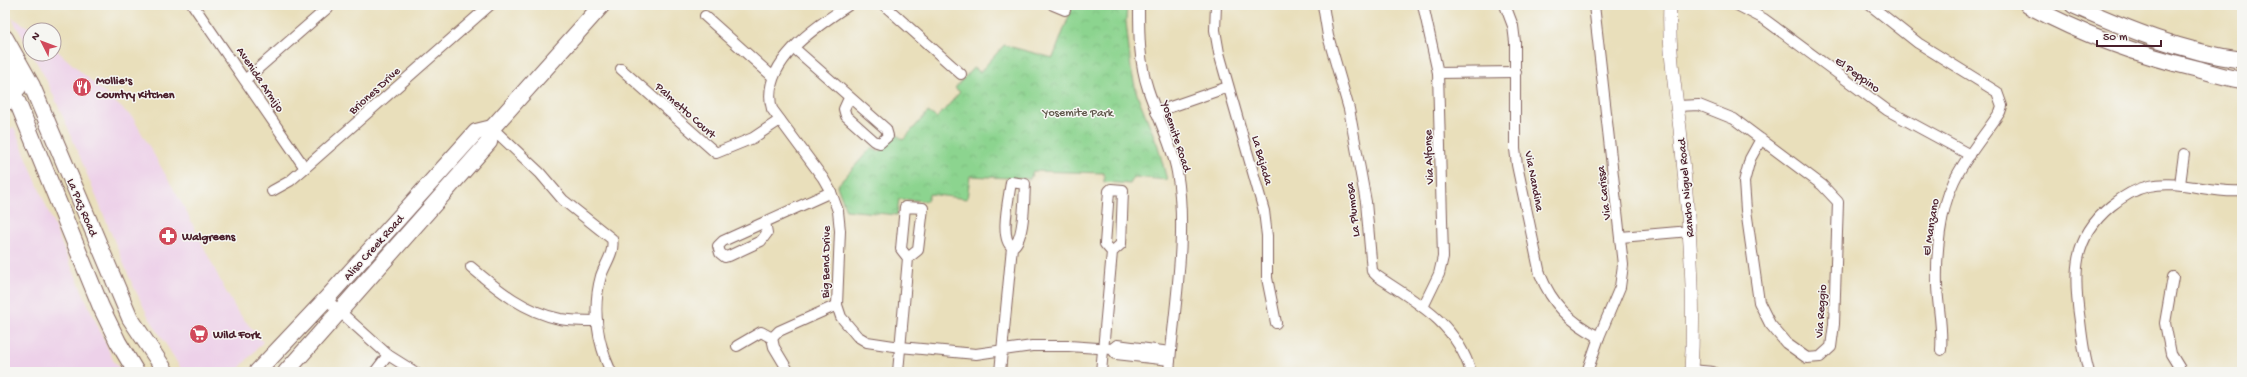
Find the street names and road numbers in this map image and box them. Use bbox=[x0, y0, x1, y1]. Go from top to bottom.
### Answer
street label: Avenida Armijo bbox=[232, 45, 286, 115]
street label: El Peppino bbox=[1832, 55, 1882, 97]
street label: Briones Drive bbox=[346, 64, 405, 119]
street label: Palmetto Court bbox=[651, 80, 719, 143]
street label: Yosemite Road bbox=[1157, 98, 1193, 175]
street label: Via Alfonse bbox=[1422, 129, 1438, 186]
street label: La Bajada bbox=[1247, 134, 1275, 187]
street label: Rancho Niguel Road bbox=[1676, 137, 1698, 238]
street label: Via Nandina bbox=[1520, 149, 1546, 213]
street label: Via Carissa bbox=[1595, 165, 1615, 222]
street label: La Paz Road bbox=[63, 177, 100, 240]
street label: La Plumosa bbox=[1344, 181, 1364, 238]
street label: El Manzano bbox=[1921, 198, 1943, 257]
street label: Aliso Creek Road bbox=[341, 212, 408, 284]
street label: Big Bend Drive bbox=[819, 225, 835, 299]
street label: Via Reggio bbox=[1813, 284, 1831, 339]

